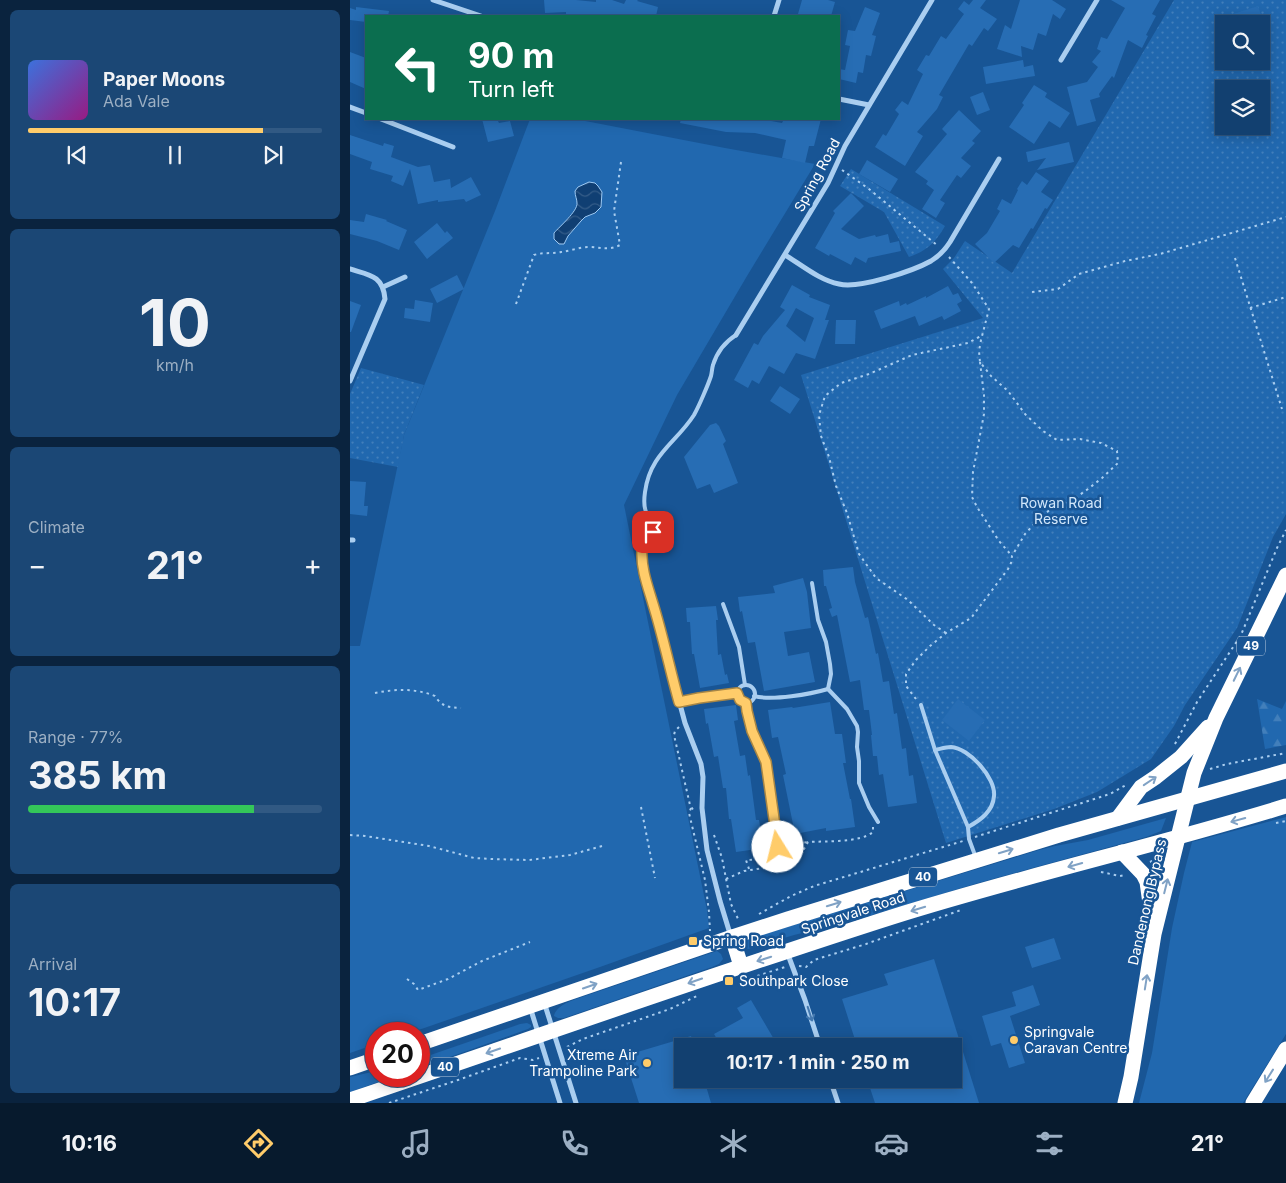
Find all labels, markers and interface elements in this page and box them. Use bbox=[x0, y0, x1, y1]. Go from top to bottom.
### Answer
map controls bbox=[1215, 15, 1270, 135]
button: search bbox=[1215, 15, 1270, 70]
text: 90 m bbox=[468, 34, 555, 76]
icon: left bbox=[385, 35, 450, 100]
text: Paper Moons bbox=[103, 68, 225, 91]
text: Turn left bbox=[468, 76, 554, 102]
button: layers bbox=[1215, 80, 1270, 135]
text: Ada Vale bbox=[103, 91, 170, 111]
street label: Spring Road bbox=[790, 135, 843, 215]
icon: previous bbox=[63, 141, 91, 169]
icon: pause bbox=[161, 141, 189, 169]
icon: next bbox=[259, 141, 287, 169]
text: 10 bbox=[139, 283, 211, 362]
text: km/h bbox=[156, 355, 194, 375]
park label: Rowan Road Reserve bbox=[1020, 494, 1102, 527]
pin bbox=[632, 511, 674, 553]
text: Climate bbox=[28, 517, 85, 537]
icon: arrive bbox=[639, 518, 667, 546]
text: 21° bbox=[146, 542, 204, 588]
text: − bbox=[28, 548, 47, 582]
text: + bbox=[303, 548, 322, 582]
road number: 49 bbox=[1237, 636, 1265, 656]
one-way arrow bbox=[1233, 667, 1242, 682]
text: Range · 77% bbox=[28, 727, 124, 747]
text: 385 km bbox=[28, 752, 167, 798]
one-way arrow bbox=[1143, 776, 1157, 786]
one-way arrow bbox=[1231, 815, 1247, 825]
position arrow bbox=[751, 820, 803, 872]
street label: Dandenong Bypass bbox=[1124, 837, 1169, 967]
one-way arrow bbox=[998, 846, 1014, 855]
one-way arrow bbox=[1067, 861, 1083, 870]
road number: 40 bbox=[909, 868, 937, 886]
one-way arrow bbox=[1161, 879, 1171, 895]
street label: Springvale Road bbox=[799, 888, 907, 937]
one-way arrow bbox=[826, 899, 842, 909]
one-way arrow bbox=[911, 905, 927, 915]
place label: Spring Road bbox=[703, 932, 784, 949]
marker: Spring Road bbox=[687, 935, 699, 947]
text: Arrival bbox=[28, 954, 77, 974]
one-way arrow bbox=[756, 954, 772, 964]
place label: Southpark Close bbox=[739, 972, 849, 989]
one-way arrow bbox=[1141, 974, 1151, 990]
marker: Southpark Close bbox=[723, 975, 735, 987]
one-way arrow bbox=[687, 977, 703, 987]
text: 10:17 bbox=[28, 979, 121, 1025]
one-way arrow bbox=[581, 981, 597, 990]
one-way arrow bbox=[805, 1005, 815, 1021]
speed limit sign: 20 bbox=[365, 1022, 430, 1087]
place label: Springvale Caravan Centre bbox=[1024, 1023, 1127, 1056]
marker: Springvale Caravan Centre bbox=[1008, 1034, 1020, 1046]
place label: Xtreme Air Trampoline Park bbox=[529, 1046, 637, 1079]
one-way arrow bbox=[486, 1047, 501, 1056]
text: 10:17 · 1 min · 250 m bbox=[726, 1051, 910, 1074]
marker: Xtreme Air Trampoline Park bbox=[641, 1057, 653, 1069]
road number: 40 bbox=[431, 1058, 459, 1076]
one-way arrow bbox=[1264, 1069, 1275, 1083]
icon: directions bbox=[241, 1126, 276, 1161]
icon: music bbox=[399, 1126, 434, 1161]
icon: phone bbox=[557, 1126, 592, 1161]
icon: climate bbox=[716, 1126, 751, 1161]
icon: car bbox=[874, 1126, 909, 1161]
icon: filters bbox=[1032, 1126, 1067, 1161]
text: 10:16 bbox=[62, 1130, 117, 1156]
text: 21° bbox=[1191, 1130, 1224, 1156]

